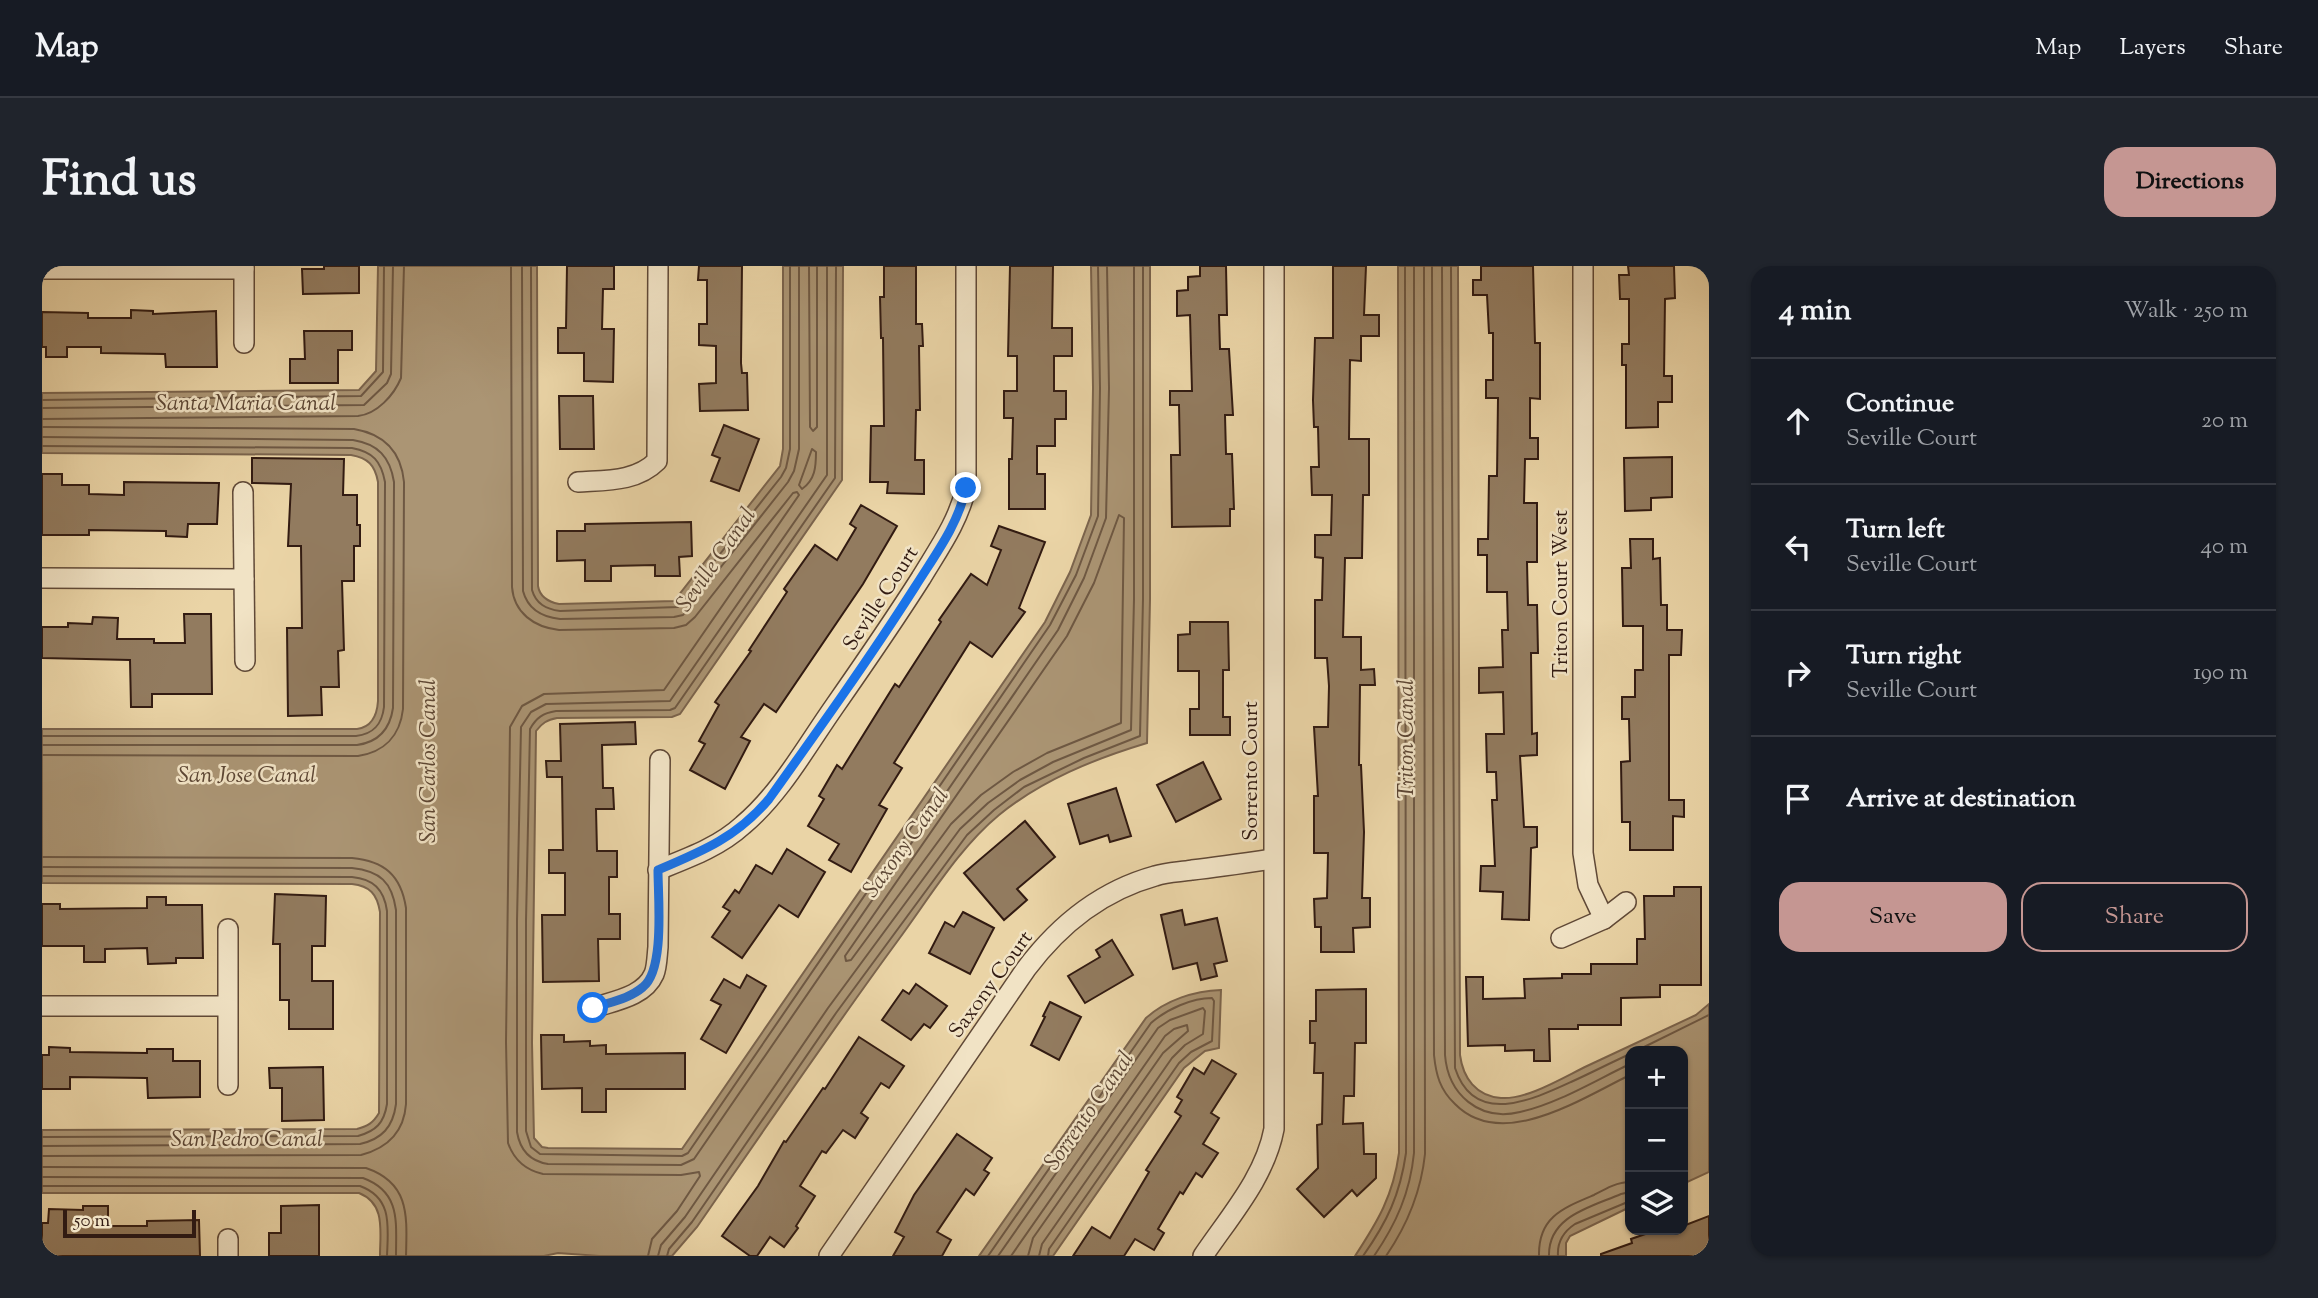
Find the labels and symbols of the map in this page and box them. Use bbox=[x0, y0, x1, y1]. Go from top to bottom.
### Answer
water label: Santa Maria Canal bbox=[156, 388, 336, 421]
route end bbox=[950, 472, 981, 503]
water label: Seville Canal bbox=[669, 501, 765, 619]
street label: Triton Court West bbox=[1547, 510, 1577, 678]
street label: Seville Court bbox=[837, 541, 927, 657]
water label: San Carlos Canal bbox=[413, 679, 446, 843]
water label: Triton Canal bbox=[1391, 679, 1424, 799]
street label: Sorrento Court bbox=[1237, 701, 1267, 841]
water label: San Jose Canal bbox=[178, 760, 316, 793]
water label: Saxony Canal bbox=[856, 782, 958, 905]
street label: Saxony Court bbox=[942, 925, 1041, 1045]
route start bbox=[577, 992, 608, 1023]
water label: Sorrento Canal bbox=[1037, 1045, 1143, 1178]
water label: San Pedro Canal bbox=[171, 1124, 323, 1157]
scale bar bbox=[63, 1207, 196, 1239]

